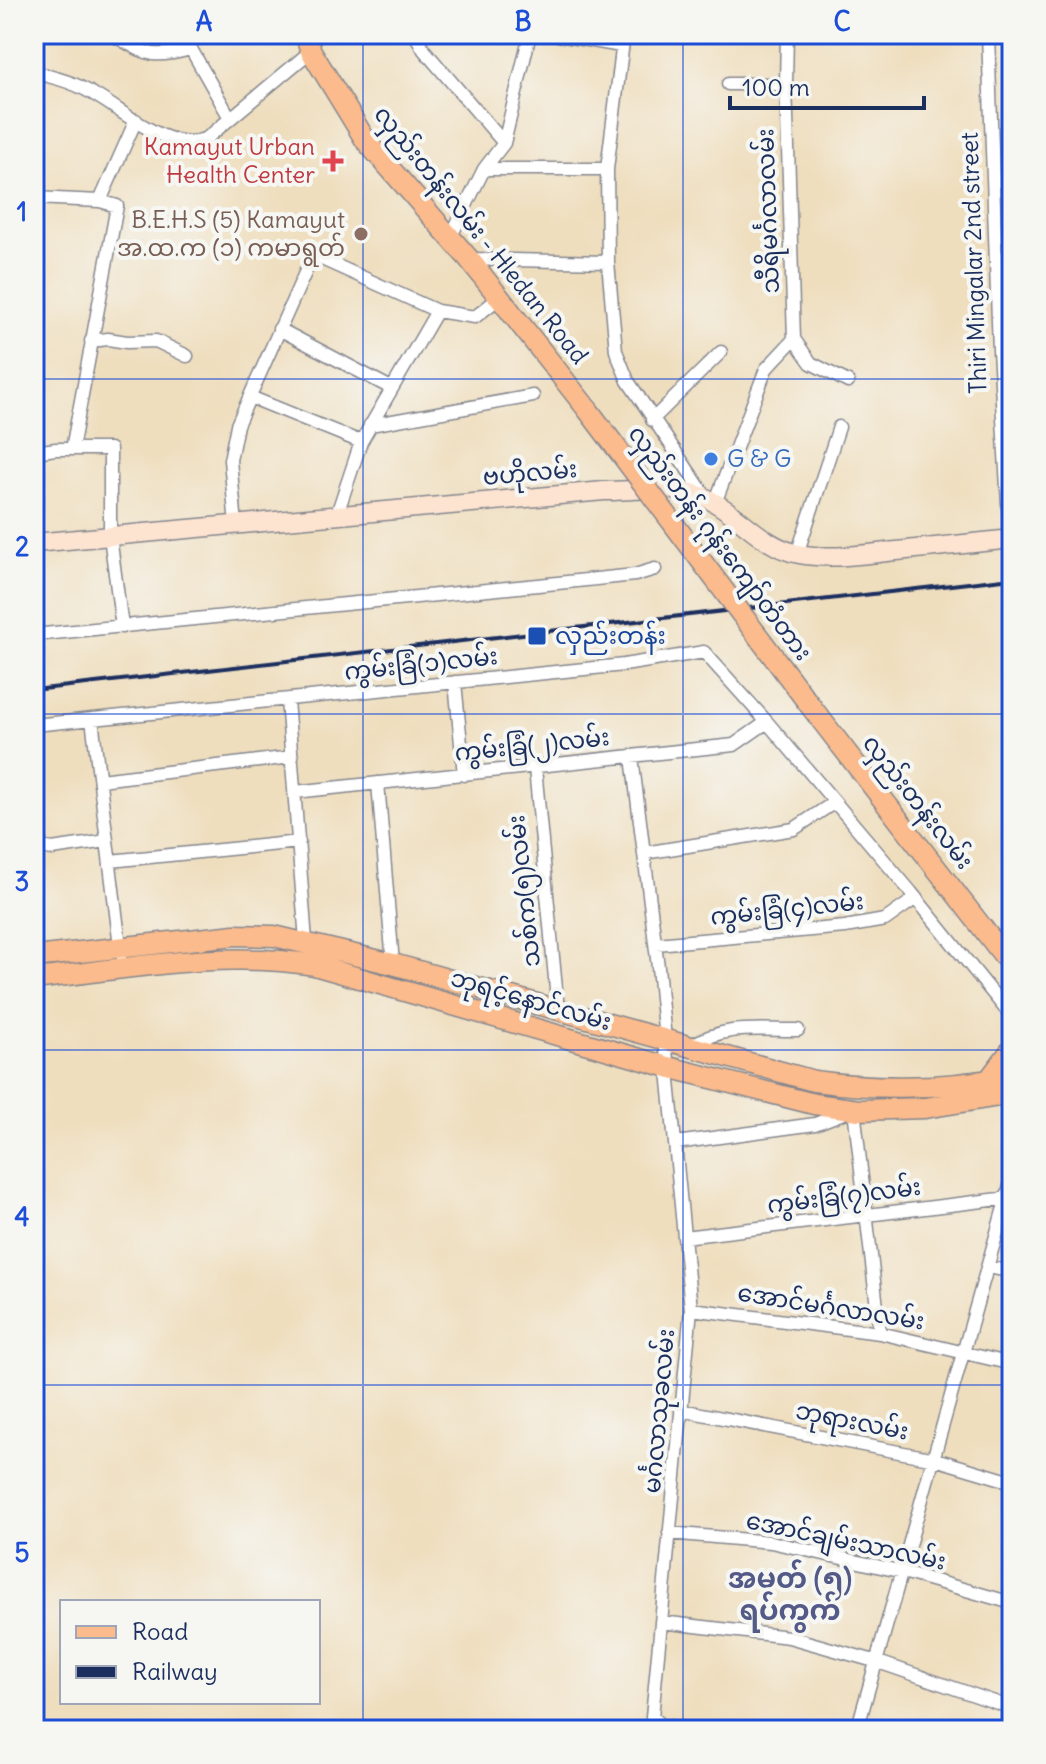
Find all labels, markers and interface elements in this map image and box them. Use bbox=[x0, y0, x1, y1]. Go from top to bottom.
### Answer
text: A bbox=[196, 5, 213, 38]
text: B bbox=[514, 5, 532, 38]
text: C bbox=[833, 5, 851, 38]
scale bar bbox=[730, 60, 924, 110]
text: 100 m bbox=[742, 72, 810, 102]
street label: လှည်းတန်းလမ်း - Hledan Road bbox=[364, 99, 595, 373]
street label: သီရိမင်္ဂလာလမ်း bbox=[749, 128, 790, 294]
place label: Kamayut Urban Health Center bbox=[144, 131, 315, 189]
street label: Thiri Mingalar 2nd street bbox=[953, 132, 993, 394]
marker: Kamayut Urban Health Center bbox=[322, 150, 344, 172]
text: 1 bbox=[17, 195, 27, 228]
place label: B.E.H.S (5) Kamayut အ.ထ.က (၁) ကမာရွတ် bbox=[117, 204, 345, 267]
marker: B.E.H.S (5) Kamayut အ.ထ.က (၁) ကမာရွတ် bbox=[352, 225, 370, 243]
street label: လှည်းတန်း ဂုန်းကျော်တံတား bbox=[619, 419, 819, 669]
place label: G & G bbox=[727, 443, 791, 473]
marker: G & G bbox=[702, 450, 720, 468]
street label: ဗဟိုလမ်း bbox=[481, 453, 579, 496]
text: 2 bbox=[15, 530, 29, 563]
place label: လှည်းတန်း bbox=[555, 620, 666, 655]
marker: လှည်းတန်း bbox=[526, 625, 548, 647]
street label: ကွမ်းခြံ(၁)လမ်း bbox=[343, 640, 500, 691]
street label: ကွမ်းခြံ(၂)လမ်း bbox=[453, 721, 611, 772]
street label: လှည်းတန်းလမ်း bbox=[853, 728, 981, 878]
street label: သစ်က(၅)လမ်း bbox=[500, 813, 551, 968]
text: 3 bbox=[15, 865, 29, 898]
street label: ကွမ်းခြံ(၄)လမ်း bbox=[709, 885, 866, 936]
street label: ဘုရင့်နောင်လမ်း bbox=[446, 962, 615, 1041]
street label: ကွမ်းခြံ(၇)လမ်း bbox=[765, 1171, 923, 1224]
text: 4 bbox=[14, 1200, 30, 1233]
street label: အောင်မင်္ဂလာလမ်း bbox=[736, 1276, 927, 1336]
street label: မင်္ဂလာသုခလမ်း bbox=[636, 1327, 685, 1495]
street label: ဘုရားလမ်း bbox=[792, 1394, 911, 1451]
street label: အောင်ချမ်းသာလမ်း bbox=[743, 1504, 949, 1581]
text: 5 bbox=[15, 1536, 30, 1569]
district label: အမှတ် (၅) ရပ်ကွက် bbox=[728, 1559, 852, 1633]
legend bbox=[60, 1600, 320, 1704]
text: Road bbox=[132, 1616, 188, 1646]
text: Railway bbox=[132, 1656, 218, 1686]

